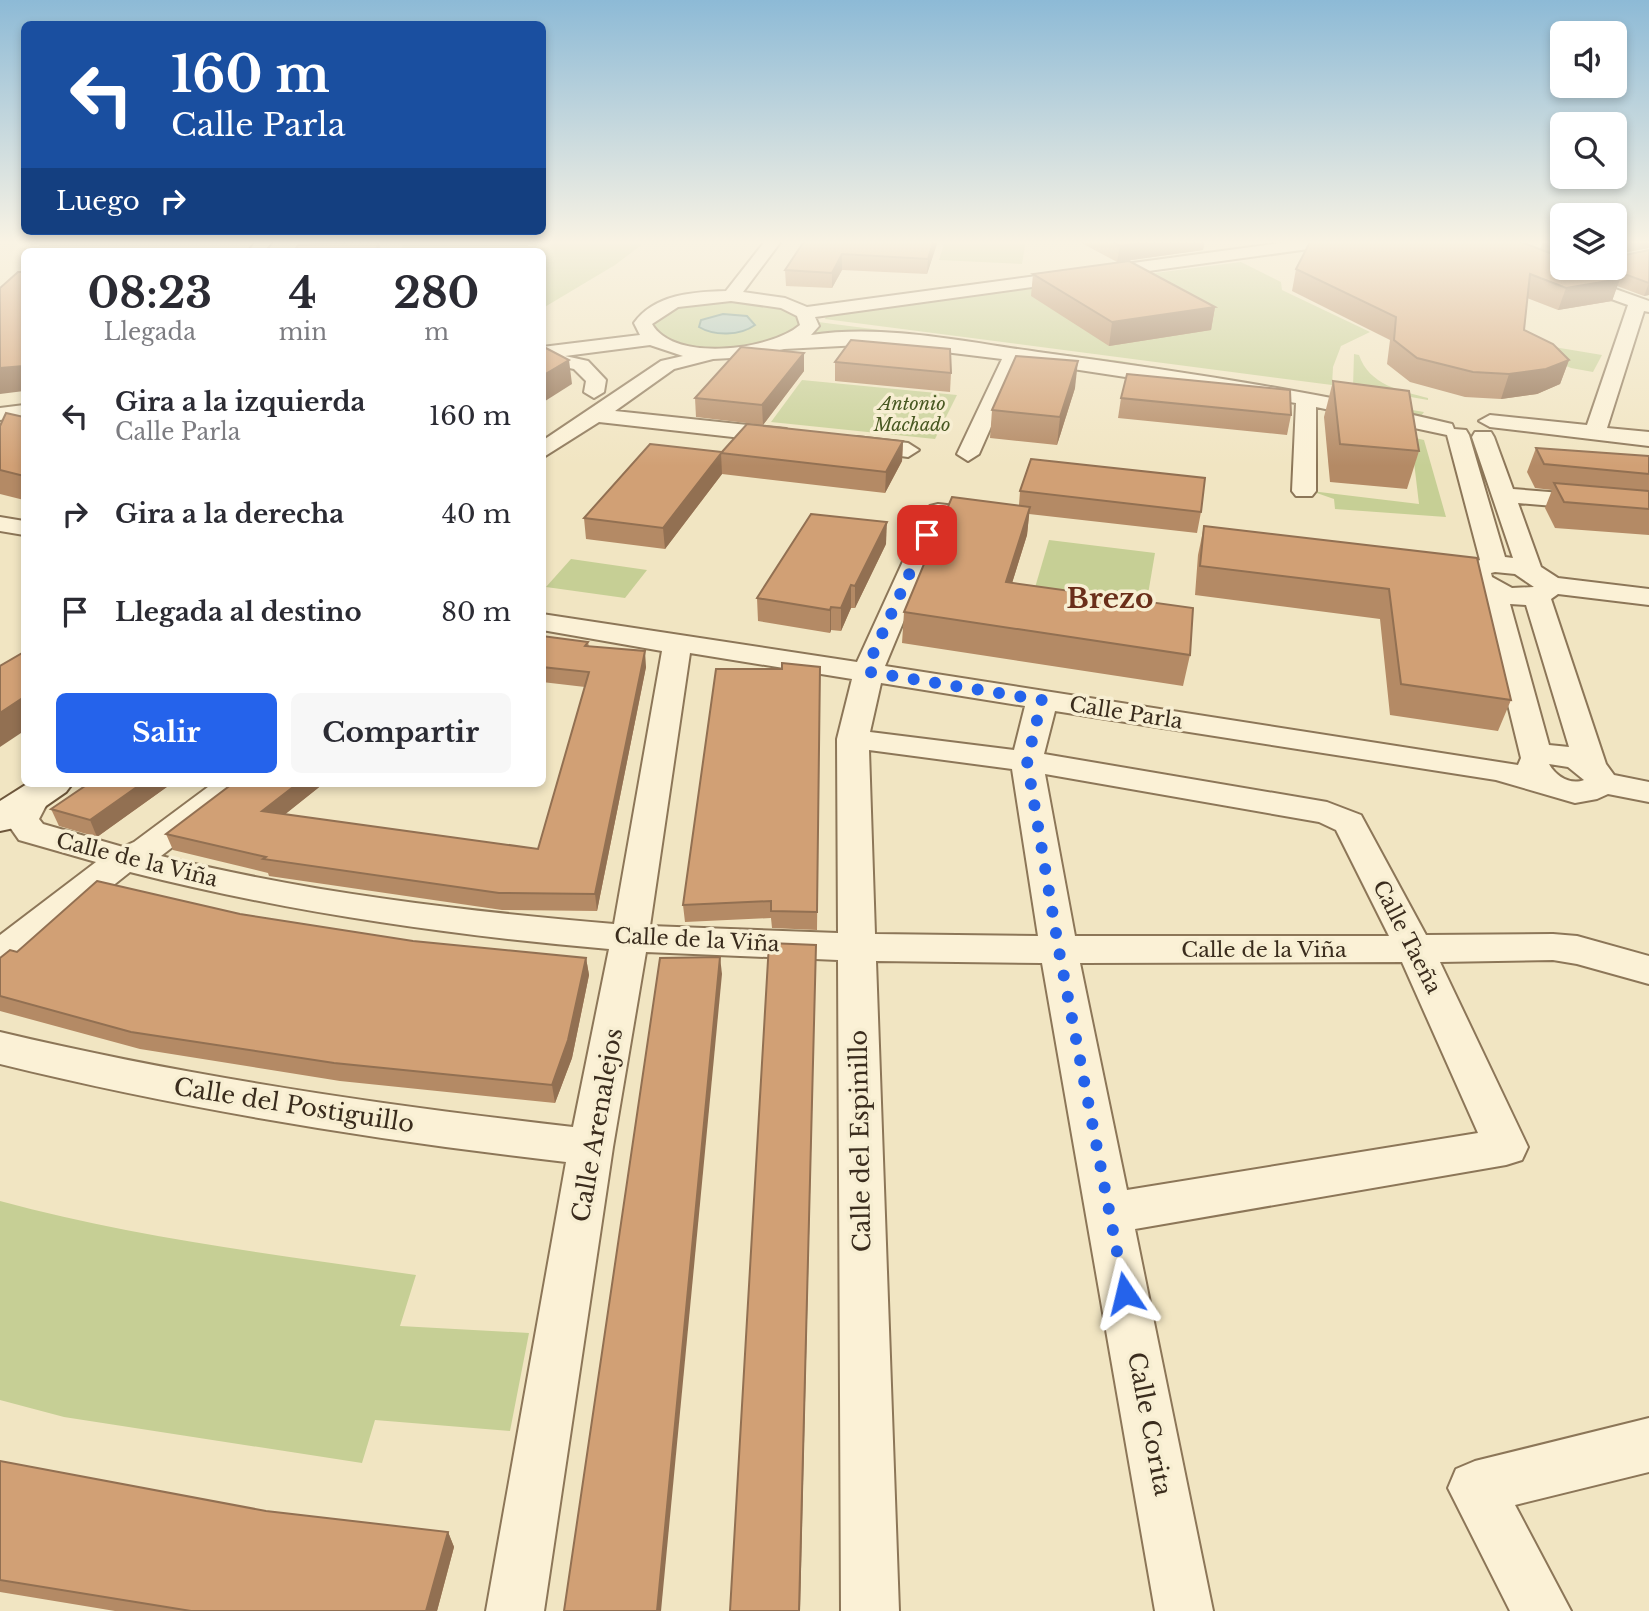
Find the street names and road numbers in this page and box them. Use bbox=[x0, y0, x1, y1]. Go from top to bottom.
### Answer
street label: Calle Parla bbox=[1067, 691, 1185, 735]
street label: Calle de la Viña bbox=[54, 827, 221, 893]
street label: Calle Taeña bbox=[1367, 876, 1447, 998]
street label: Calle de la Viña bbox=[614, 923, 781, 957]
street label: Calle de la Viña bbox=[1181, 937, 1347, 963]
street label: Calle Arenalejos bbox=[566, 1026, 628, 1224]
street label: Calle del Espinillo bbox=[844, 1030, 876, 1252]
street label: Calle del Postiguillo bbox=[172, 1072, 416, 1138]
street label: Calle Corita bbox=[1122, 1350, 1178, 1499]

